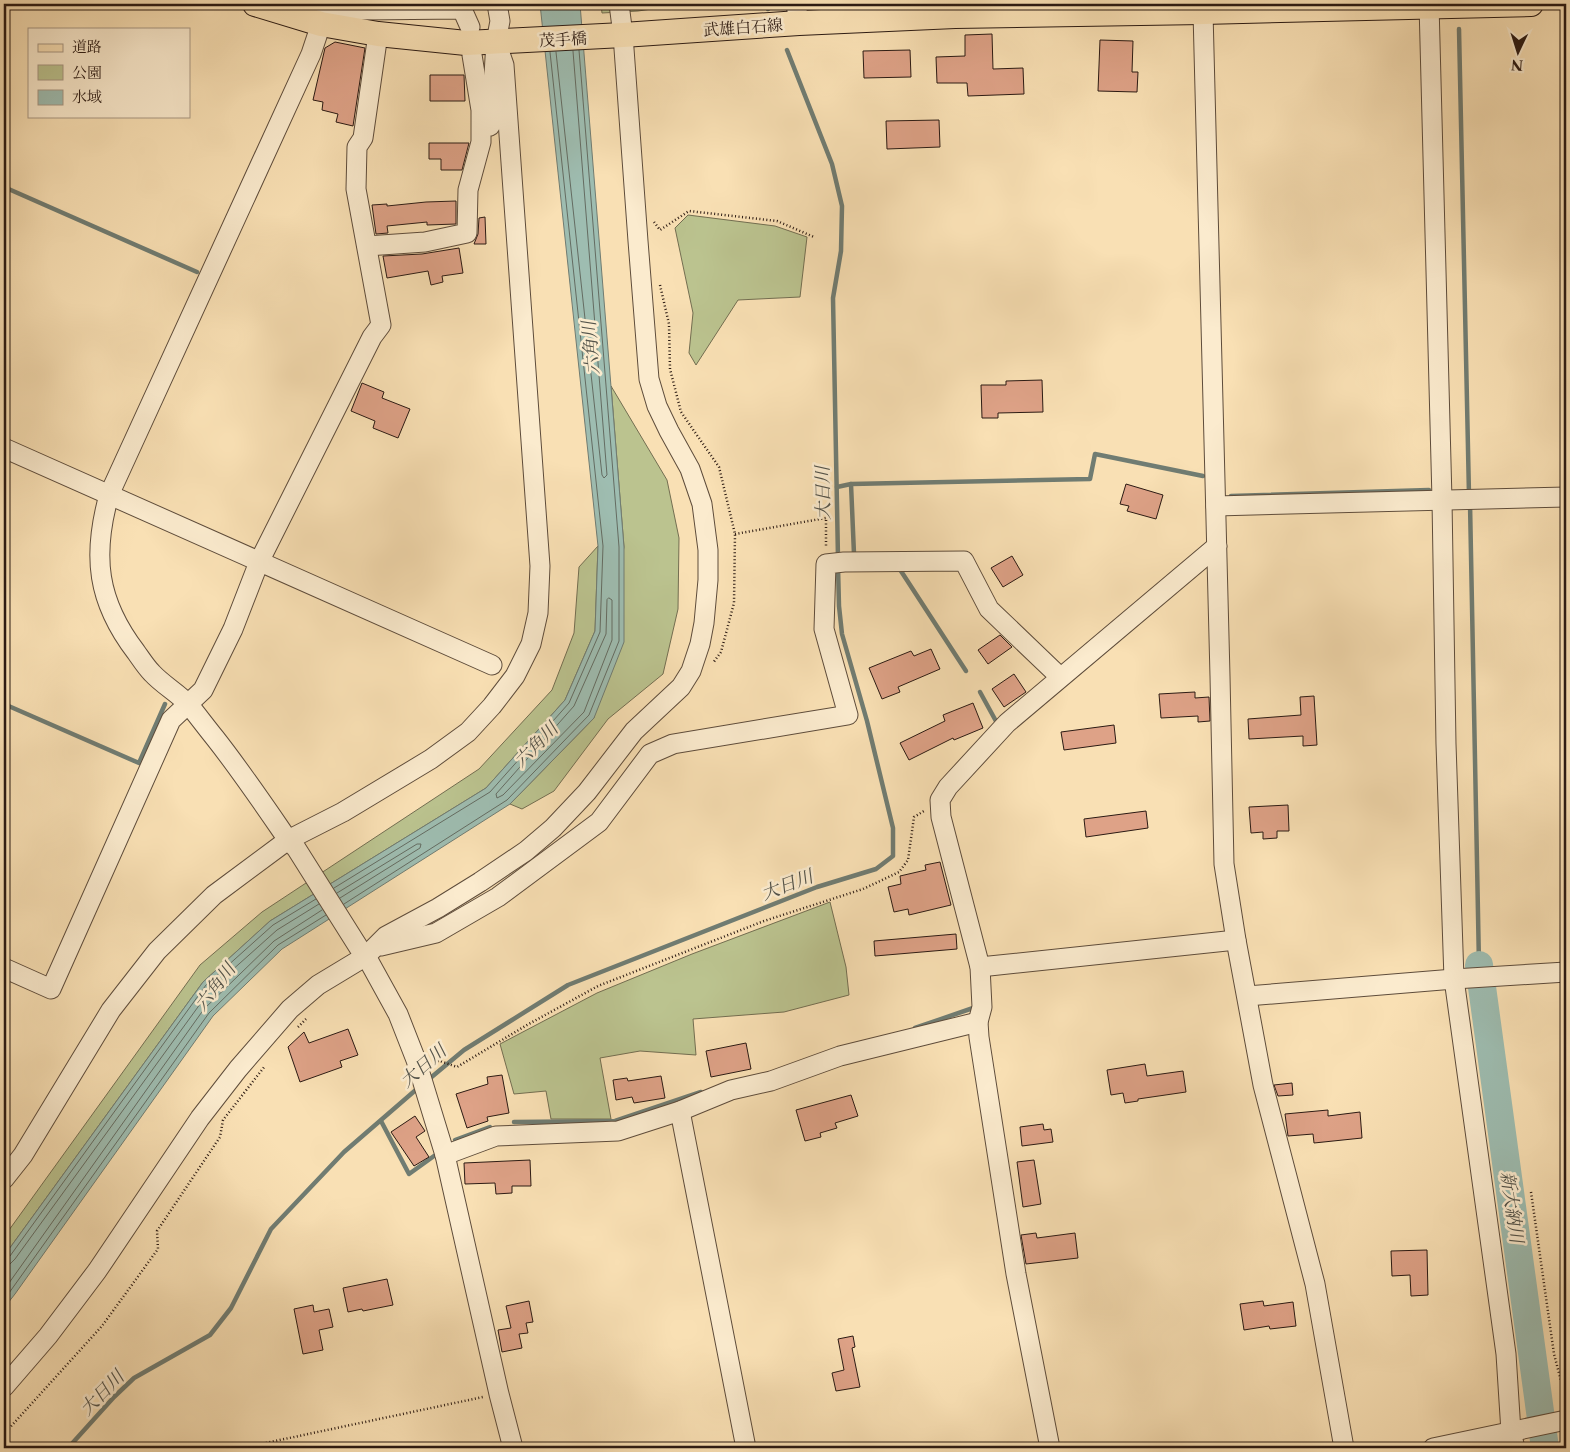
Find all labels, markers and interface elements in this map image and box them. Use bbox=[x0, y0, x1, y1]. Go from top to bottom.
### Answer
street label: 武雄白石線 bbox=[702, 14, 784, 40]
legend bbox=[28, 28, 190, 118]
street label: 茂手橋 bbox=[539, 28, 587, 50]
north arrow bbox=[1492, 28, 1542, 78]
text: 道路 bbox=[72, 37, 102, 56]
text: N bbox=[1510, 56, 1524, 74]
text: 公園 bbox=[72, 63, 102, 82]
text: 水域 bbox=[72, 87, 102, 106]
water label: 六角川 bbox=[578, 318, 604, 376]
water label: 大日川 bbox=[811, 464, 834, 520]
water label: 六角川 bbox=[509, 716, 564, 772]
water label: 大日川 bbox=[758, 864, 818, 905]
water label: 六角川 bbox=[190, 957, 241, 1015]
water label: 大日川 bbox=[395, 1039, 452, 1092]
water label: 新大納川 bbox=[1496, 1170, 1528, 1246]
water label: 大日川 bbox=[75, 1364, 130, 1420]

